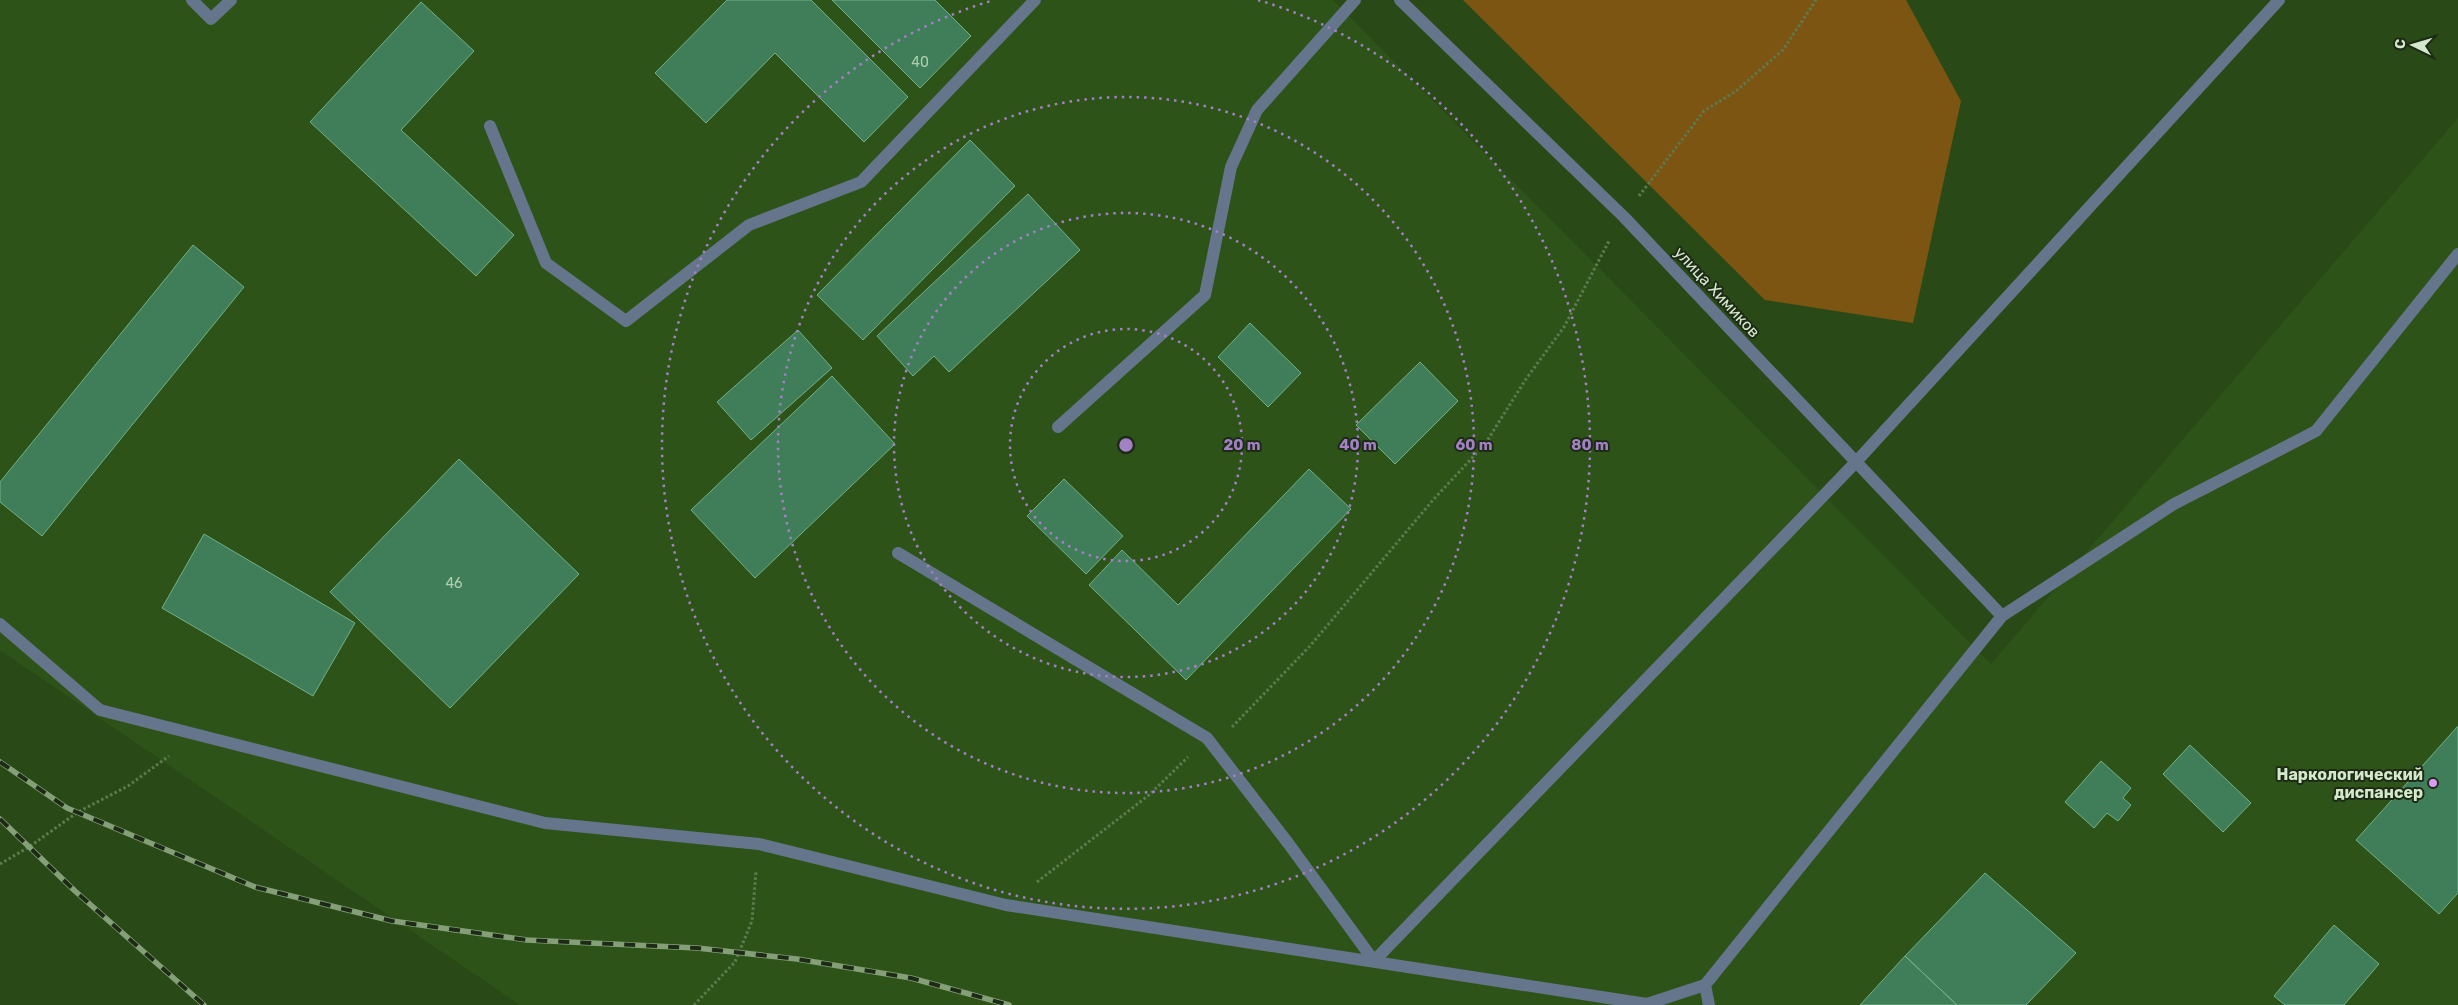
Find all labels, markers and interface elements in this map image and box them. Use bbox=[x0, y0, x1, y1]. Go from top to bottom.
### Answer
north arrow bbox=[2388, 20, 2438, 70]
text: С bbox=[2392, 38, 2409, 50]
house number: 40 bbox=[911, 54, 929, 71]
street label: улица Химиков bbox=[1670, 243, 1764, 341]
centre of rings bbox=[1117, 436, 1135, 454]
text: 20 m bbox=[1224, 436, 1260, 454]
text: 40 m bbox=[1339, 436, 1377, 454]
text: 60 m bbox=[1456, 436, 1492, 454]
text: 80 m bbox=[1571, 436, 1609, 454]
house number: 46 bbox=[445, 575, 463, 592]
place label: Наркологический диспансер bbox=[2276, 765, 2423, 802]
marker: Наркологический диспансер bbox=[2427, 777, 2439, 789]

